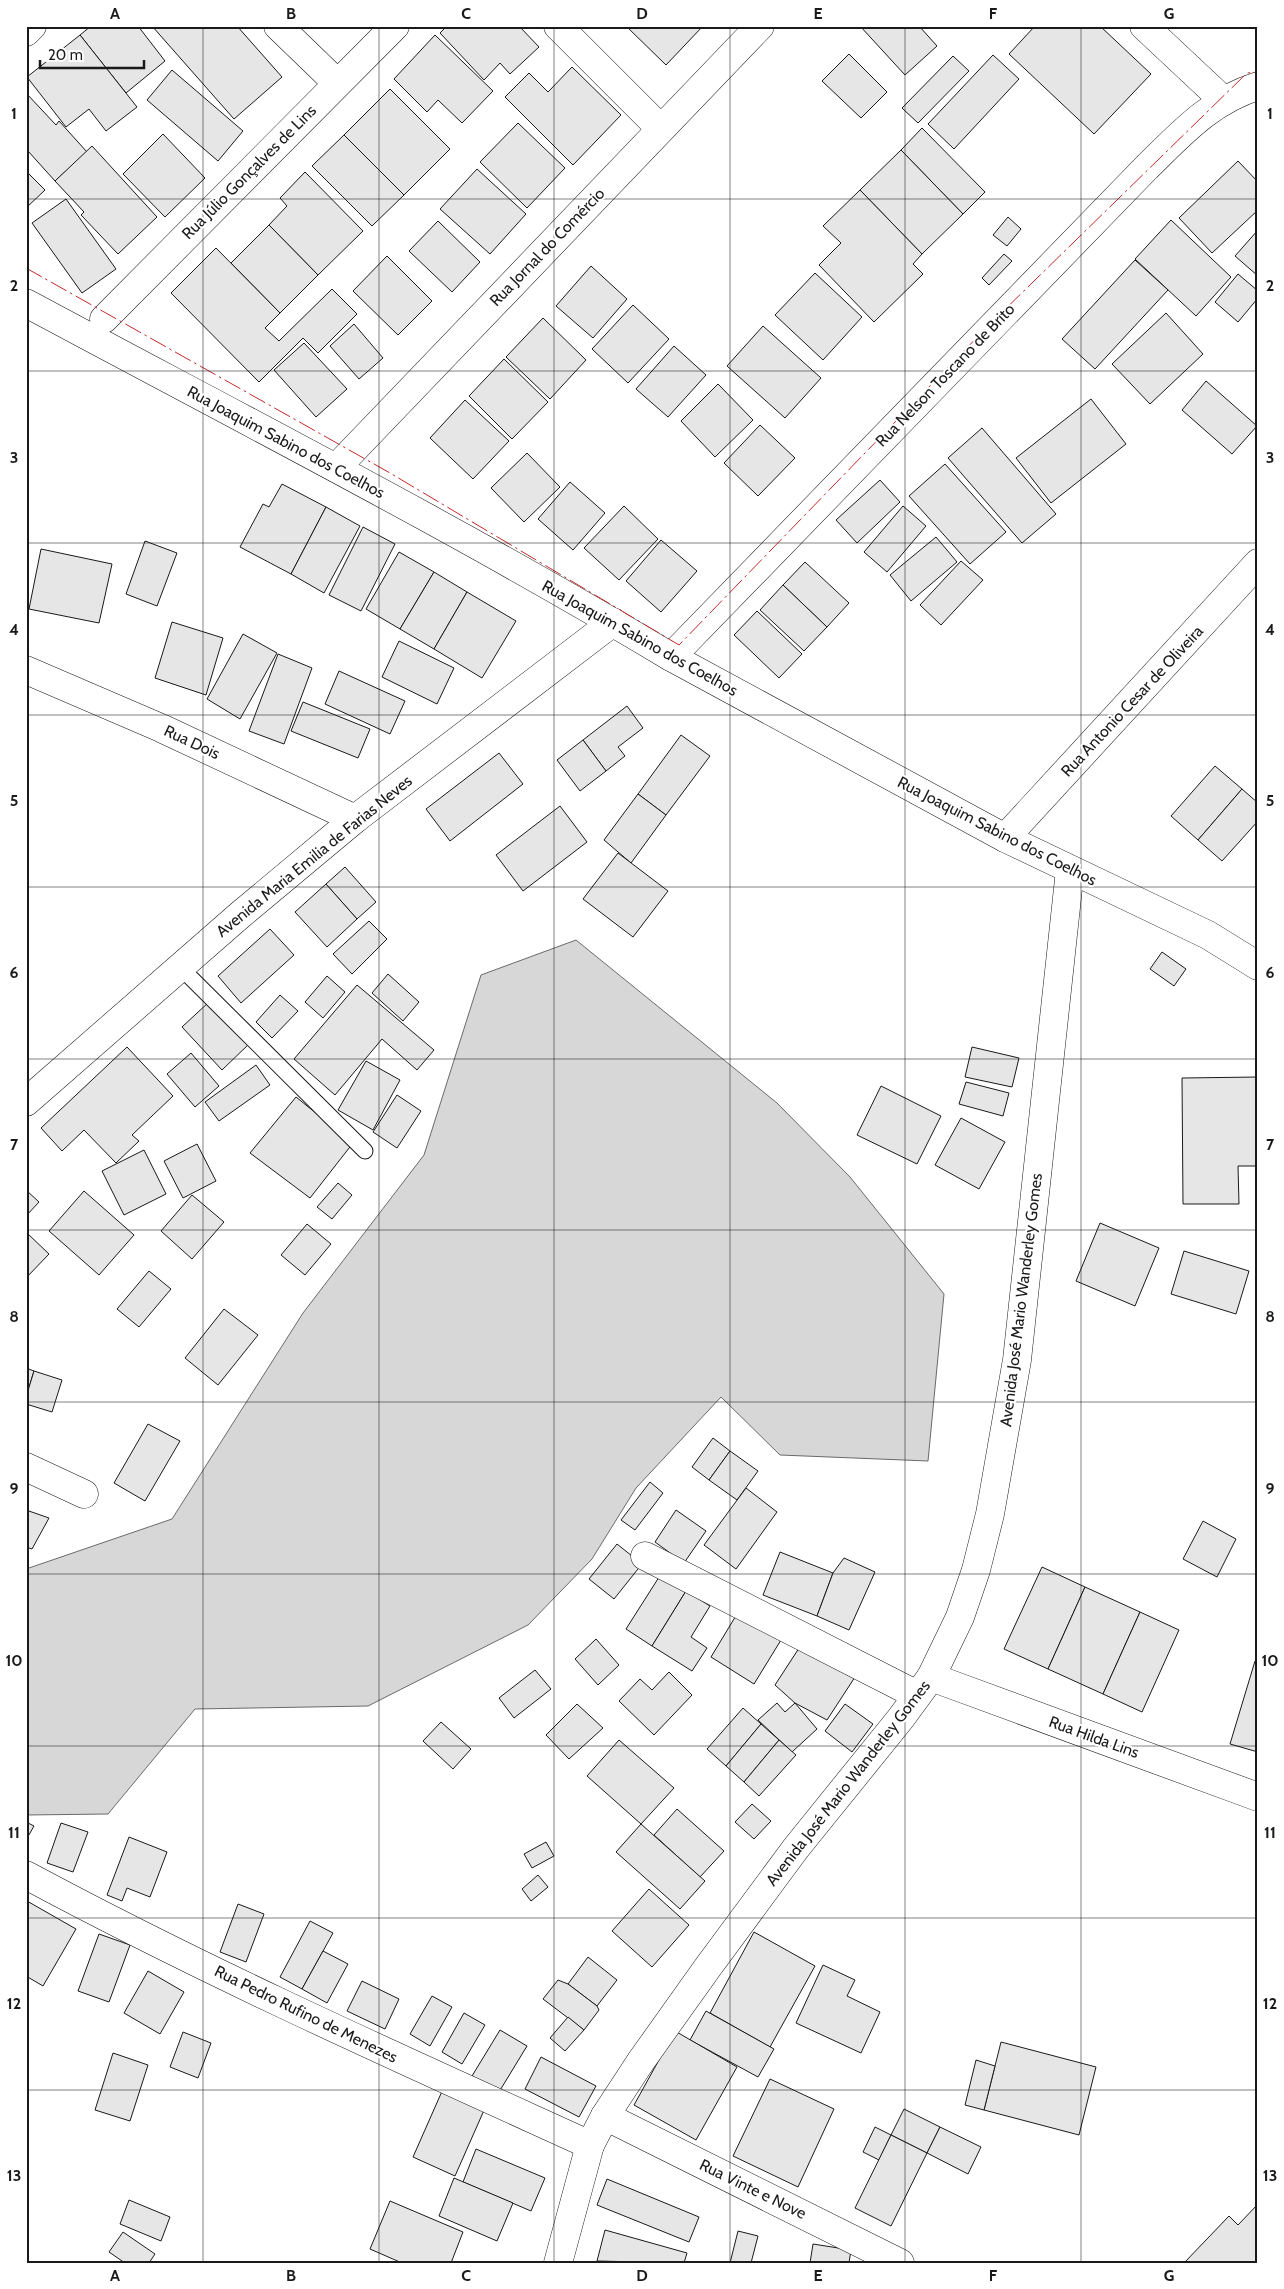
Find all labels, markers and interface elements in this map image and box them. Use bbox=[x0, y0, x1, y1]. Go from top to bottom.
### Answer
text: A bbox=[110, 4, 120, 23]
text: B bbox=[286, 4, 296, 23]
text: C bbox=[461, 4, 471, 23]
text: D bbox=[636, 4, 648, 23]
text: E bbox=[813, 4, 823, 23]
text: F bbox=[989, 4, 998, 23]
text: G bbox=[1164, 4, 1174, 23]
scale bar bbox=[40, 38, 144, 70]
text: 20 m bbox=[48, 46, 83, 64]
street label: Rua Júlio Gonçalves de Lins bbox=[178, 101, 320, 243]
text: 1 bbox=[11, 104, 17, 123]
text: 1 bbox=[1267, 104, 1273, 123]
street label: Rua Jornal do Comércio bbox=[486, 184, 609, 310]
text: 2 bbox=[10, 276, 18, 295]
text: 2 bbox=[1266, 276, 1274, 295]
street label: Rua Nelson Toscano de Brito bbox=[872, 299, 1019, 451]
street label: Rua Joaquim Sabino dos Coelhos bbox=[184, 382, 388, 502]
text: 3 bbox=[10, 448, 18, 467]
text: 3 bbox=[1266, 448, 1274, 467]
street label: Rua Joaquim Sabino dos Coelhos bbox=[539, 576, 741, 700]
text: 4 bbox=[9, 620, 19, 639]
text: 4 bbox=[1265, 620, 1275, 639]
street label: Rua Antonio Cesar de Oliveira bbox=[1057, 621, 1207, 780]
street label: Rua Dois bbox=[161, 721, 223, 763]
street label: Avenida Maria Emilia de Farias Neves bbox=[212, 771, 416, 941]
street label: Rua Joaquim Sabino dos Coelhos bbox=[894, 772, 1100, 890]
text: 5 bbox=[10, 791, 18, 810]
text: 5 bbox=[1266, 791, 1274, 810]
text: 6 bbox=[10, 963, 19, 982]
text: 6 bbox=[1266, 963, 1275, 982]
text: 7 bbox=[10, 1135, 19, 1154]
text: 7 bbox=[1266, 1135, 1275, 1154]
street label: Avenida José Mario Wanderley Gomes bbox=[996, 1172, 1046, 1428]
text: 8 bbox=[9, 1307, 19, 1326]
text: 8 bbox=[1265, 1307, 1275, 1326]
text: 9 bbox=[10, 1479, 19, 1498]
text: 9 bbox=[1266, 1479, 1275, 1498]
text: 10 bbox=[5, 1651, 23, 1670]
text: 10 bbox=[1261, 1651, 1279, 1670]
street label: Avenida José Mario Wanderley Gomes bbox=[762, 1676, 934, 1889]
street label: Rua Hilda Lins bbox=[1046, 1712, 1142, 1762]
text: 11 bbox=[8, 1823, 20, 1842]
text: 11 bbox=[1264, 1823, 1276, 1842]
street label: Rua Pedro Rufino de Menezes bbox=[211, 1961, 401, 2067]
text: 12 bbox=[7, 1994, 21, 2013]
text: 12 bbox=[1263, 1994, 1277, 2013]
street label: Rua Vinte e Nove bbox=[697, 2155, 809, 2223]
text: 13 bbox=[7, 2166, 21, 2185]
text: 13 bbox=[1263, 2166, 1277, 2185]
text: A bbox=[110, 2266, 120, 2285]
text: B bbox=[286, 2266, 296, 2285]
text: C bbox=[461, 2266, 471, 2285]
text: D bbox=[636, 2266, 648, 2285]
text: E bbox=[813, 2266, 823, 2285]
text: F bbox=[989, 2266, 998, 2285]
text: G bbox=[1164, 2266, 1174, 2285]

